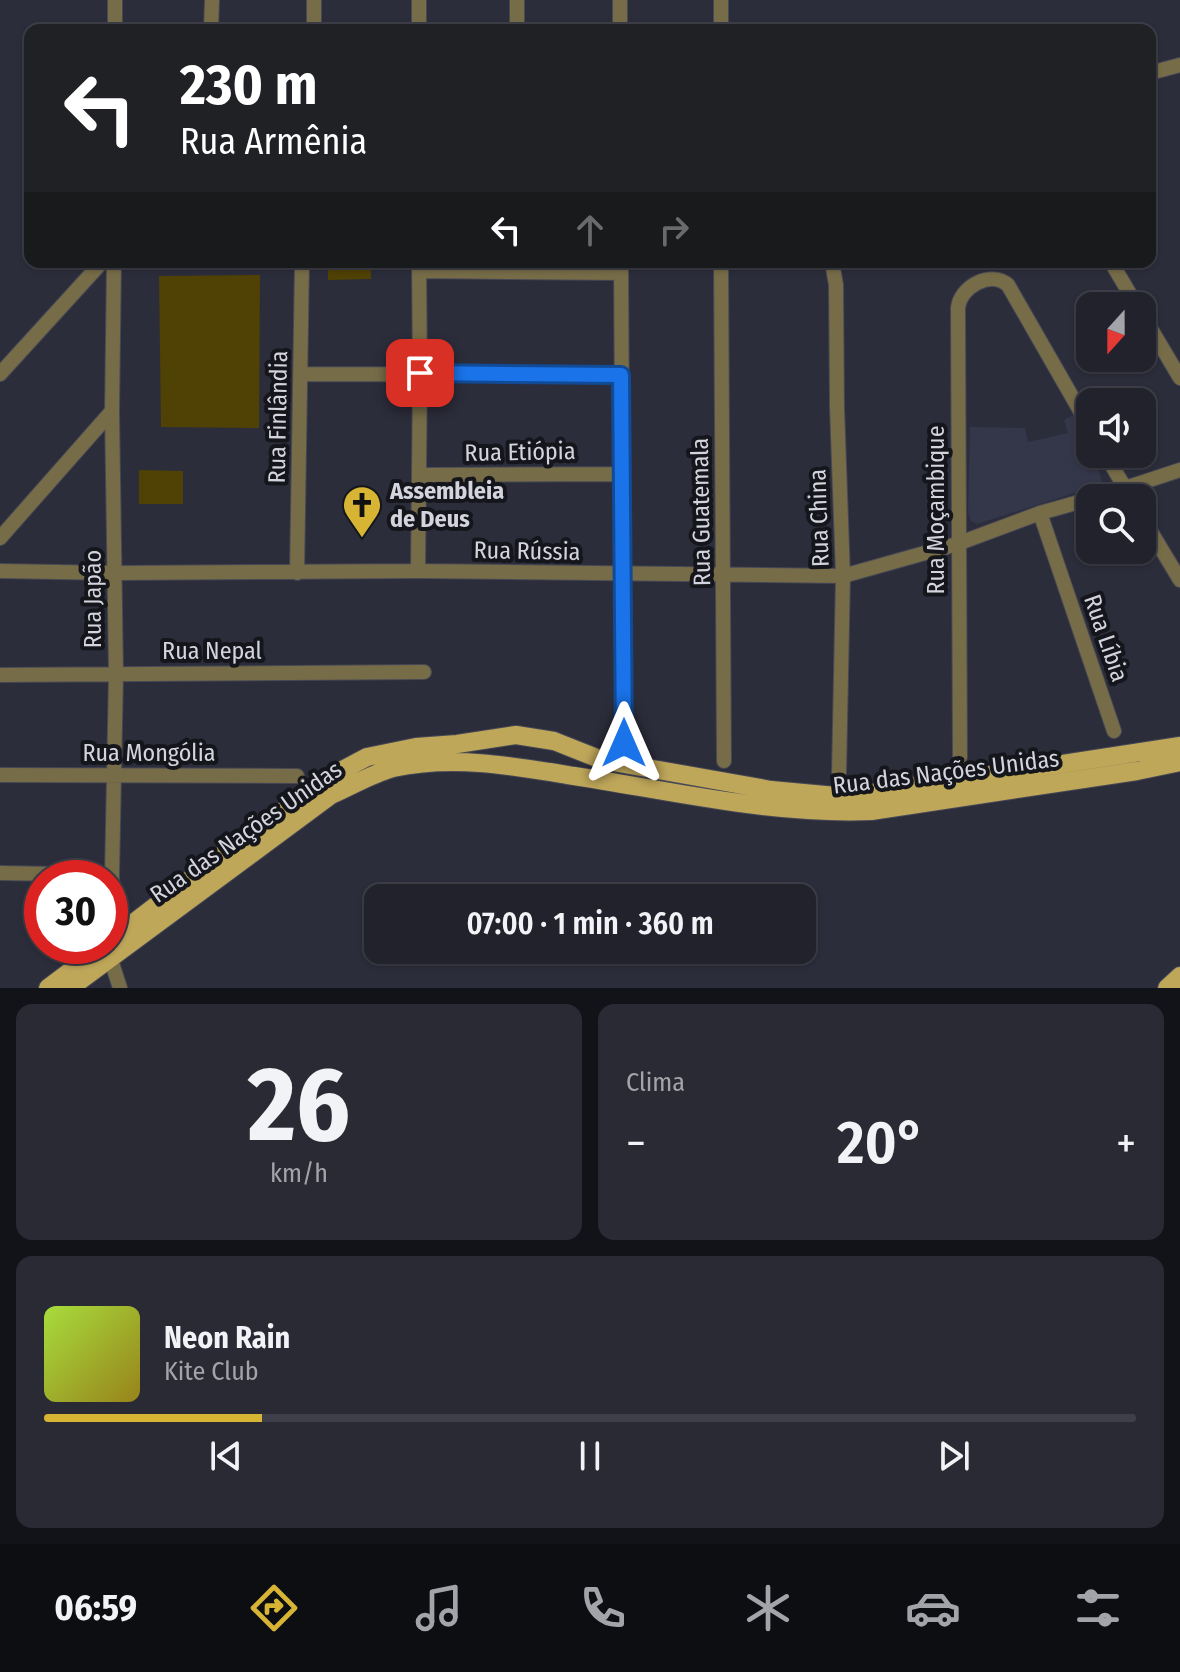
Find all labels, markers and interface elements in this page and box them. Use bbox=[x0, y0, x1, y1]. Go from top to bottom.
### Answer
text: 230 m bbox=[180, 52, 317, 119]
icon: left bbox=[48, 56, 152, 160]
text: Rua Armênia bbox=[180, 120, 367, 164]
icon: left bbox=[484, 208, 528, 252]
icon: ahead bbox=[568, 208, 612, 252]
icon: right bbox=[652, 208, 696, 252]
north arrow bbox=[1076, 292, 1156, 372]
map controls bbox=[1076, 292, 1156, 564]
pin bbox=[386, 339, 454, 407]
street label: Rua Finlândia bbox=[263, 350, 293, 484]
icon: arrive bbox=[398, 351, 442, 395]
button: sound bbox=[1076, 388, 1156, 468]
street label: Rua Moçambique bbox=[922, 425, 950, 595]
street label: Rua Etiópia bbox=[464, 437, 576, 467]
street label: Rua Guatemala bbox=[686, 438, 716, 586]
street label: Rua China bbox=[803, 468, 835, 568]
place label: Assembleia de Deus bbox=[389, 477, 504, 533]
church icon: Assembleia de Deus bbox=[341, 484, 383, 539]
button: search bbox=[1076, 484, 1156, 564]
street label: Rua Rússia bbox=[473, 536, 581, 566]
street label: Rua Japão bbox=[79, 550, 107, 648]
street label: Rua Líbia bbox=[1078, 591, 1134, 685]
street label: Rua Nepal bbox=[162, 637, 262, 665]
position arrow bbox=[582, 701, 666, 785]
street label: Rua Mongólia bbox=[82, 739, 216, 767]
street label: Rua das Nações Unidas bbox=[831, 744, 1061, 800]
street label: Rua das Nações Unidas bbox=[145, 755, 347, 909]
speed limit sign: 30 bbox=[24, 860, 128, 964]
text: 07:00 · 1 min · 360 m bbox=[466, 906, 714, 942]
text: 26 bbox=[248, 1043, 350, 1168]
text: Clima bbox=[626, 1067, 685, 1098]
text: 20° bbox=[837, 1107, 925, 1179]
text: − bbox=[626, 1117, 646, 1170]
text: + bbox=[1116, 1117, 1136, 1170]
text: km/h bbox=[270, 1158, 328, 1189]
text: Neon Rain bbox=[164, 1320, 290, 1356]
text: Kite Club bbox=[164, 1356, 259, 1387]
icon: previous bbox=[204, 1434, 248, 1478]
icon: pause bbox=[568, 1434, 612, 1478]
icon: next bbox=[932, 1434, 976, 1478]
icon: directions bbox=[246, 1580, 302, 1636]
icon: music bbox=[411, 1580, 467, 1636]
icon: phone bbox=[575, 1580, 631, 1636]
icon: climate bbox=[740, 1580, 796, 1636]
icon: car bbox=[905, 1580, 961, 1636]
icon: filters bbox=[1070, 1580, 1126, 1636]
text: 06:59 bbox=[54, 1586, 137, 1630]

